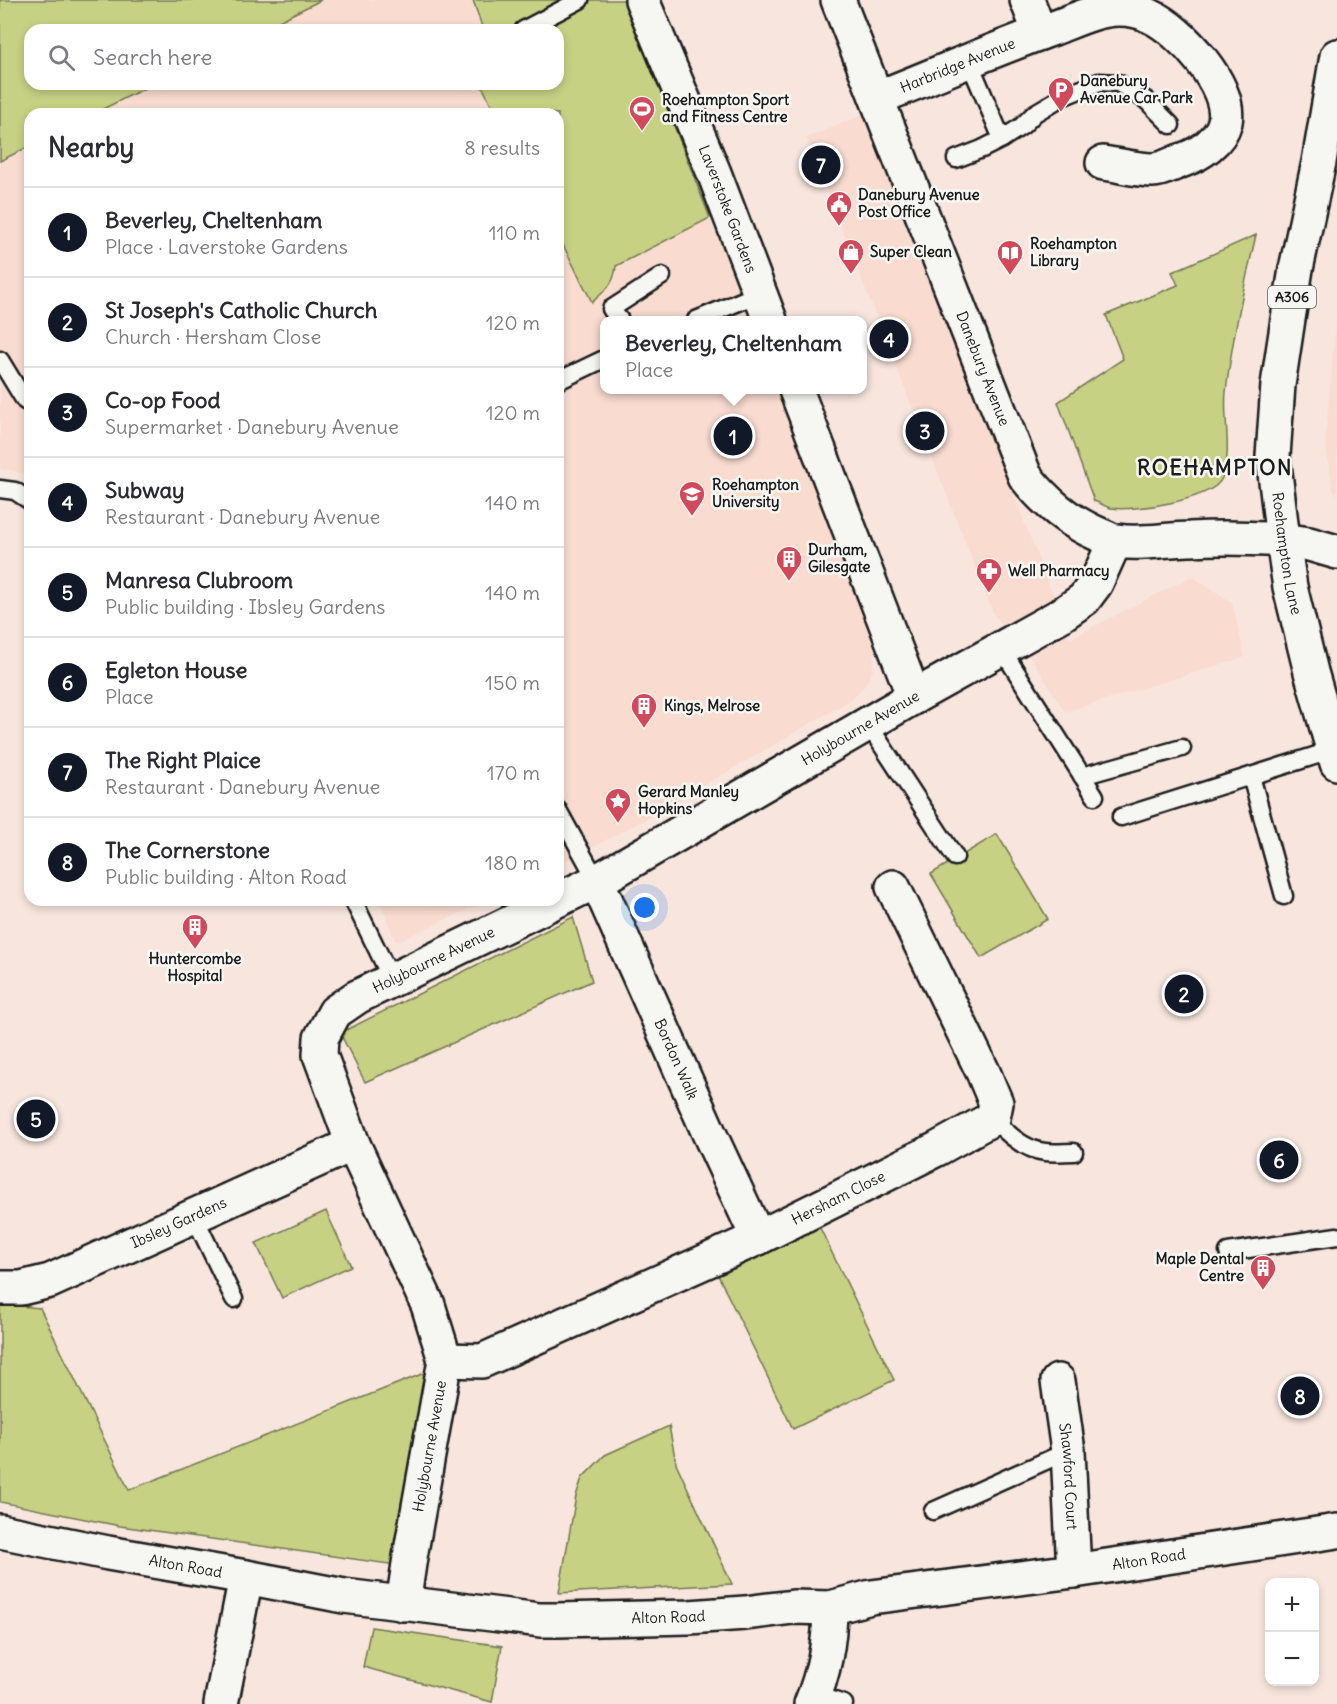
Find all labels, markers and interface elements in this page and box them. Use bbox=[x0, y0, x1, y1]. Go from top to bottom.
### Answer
search box bbox=[24, 24, 564, 90]
street label: Harbridge Avenue bbox=[897, 33, 1018, 97]
icon: search bbox=[45, 41, 78, 74]
text: Search here bbox=[93, 43, 212, 71]
place label: Danebury Avenue Car Park bbox=[1080, 71, 1193, 107]
parking icon: Danebury Avenue Car Park bbox=[1046, 75, 1076, 113]
place label: Roehampton Sport and Fitness Centre bbox=[662, 90, 790, 126]
sports icon: Roehampton Sport and Fitness Centre bbox=[627, 94, 657, 132]
text: Nearby bbox=[48, 131, 134, 164]
text: 8 results bbox=[464, 135, 540, 160]
street label: Laverstoke Gardens bbox=[695, 142, 761, 276]
pin: 7 bbox=[802, 142, 840, 188]
place label: Danebury Avenue Post Office bbox=[858, 185, 980, 221]
public building icon: Danebury Avenue Post Office bbox=[824, 189, 854, 227]
text: Beverley, Cheltenham bbox=[105, 206, 322, 234]
text: 1 bbox=[64, 220, 71, 245]
text: 110 m bbox=[489, 220, 540, 245]
text: Place · Laverstoke Gardens bbox=[105, 234, 348, 259]
place label: Roehampton Library bbox=[1030, 234, 1117, 271]
shop icon: Super Clean bbox=[836, 237, 866, 275]
library icon: Roehampton Library bbox=[995, 238, 1025, 276]
place label: Super Clean bbox=[870, 242, 952, 262]
road number: A306 bbox=[1268, 286, 1316, 308]
text: St Joseph's Catholic Church bbox=[105, 296, 377, 324]
street label: Danebury Avenue bbox=[952, 308, 1014, 428]
text: 2 bbox=[62, 310, 73, 335]
text: 120 m bbox=[486, 310, 540, 335]
popup bbox=[600, 316, 867, 394]
pin: 4 bbox=[870, 316, 908, 362]
text: Church · Hersham Close bbox=[105, 324, 321, 349]
text: Beverley, Cheltenham bbox=[625, 329, 842, 357]
text: Place bbox=[625, 357, 673, 382]
text: Co-op Food bbox=[105, 386, 220, 414]
text: 3 bbox=[62, 400, 73, 425]
text: 120 m bbox=[486, 400, 540, 425]
pin: 3 bbox=[906, 408, 944, 454]
text: Supermarket · Danebury Avenue bbox=[105, 414, 399, 439]
pin: 1 bbox=[714, 414, 752, 458]
district label: ROEHAMPTON bbox=[1137, 454, 1293, 481]
place label: Roehampton University bbox=[712, 475, 799, 512]
text: Subway bbox=[105, 476, 184, 504]
school or university icon: Roehampton University bbox=[677, 479, 707, 517]
text: 4 bbox=[62, 490, 73, 515]
text: 140 m bbox=[485, 490, 540, 515]
street label: Roehampton Lane bbox=[1268, 491, 1307, 617]
text: Restaurant · Danebury Avenue bbox=[105, 504, 380, 529]
place label: Durham, Gilesgate bbox=[808, 540, 870, 577]
building icon: Durham, Gilesgate bbox=[774, 544, 804, 582]
pharmacy icon: Well Pharmacy bbox=[974, 556, 1004, 594]
place label: Well Pharmacy bbox=[1008, 561, 1110, 581]
text: Manresa Clubroom bbox=[105, 566, 293, 594]
text: 5 bbox=[62, 580, 73, 605]
text: 140 m bbox=[485, 580, 540, 605]
text: Public building · Ibsley Gardens bbox=[105, 594, 385, 619]
text: Egleton House bbox=[105, 656, 247, 684]
text: 6 bbox=[62, 670, 73, 695]
text: 150 m bbox=[485, 670, 540, 695]
text: Place bbox=[105, 684, 153, 709]
street label: Holybourne Avenue bbox=[798, 686, 923, 769]
building icon: Kings, Melrose bbox=[629, 691, 659, 729]
place label: Kings, Melrose bbox=[664, 696, 760, 716]
text: The Right Plaice bbox=[105, 746, 261, 774]
text: 7 bbox=[63, 760, 72, 785]
text: 170 m bbox=[487, 760, 540, 785]
text: Restaurant · Danebury Avenue bbox=[105, 774, 380, 799]
place label: Gerard Manley Hopkins bbox=[638, 782, 739, 819]
place icon: Gerard Manley Hopkins bbox=[603, 786, 633, 824]
text: The Cornerstone bbox=[105, 836, 270, 864]
text: 8 bbox=[62, 850, 73, 875]
text: 180 m bbox=[485, 850, 540, 875]
text: Public building · Alton Road bbox=[105, 864, 347, 889]
your location bbox=[630, 893, 659, 922]
building icon: Huntercombe Hospital bbox=[180, 912, 210, 950]
street label: Holybourne Avenue bbox=[369, 922, 498, 997]
place label: Huntercombe Hospital bbox=[149, 949, 241, 986]
pin: 2 bbox=[1164, 972, 1204, 1016]
street label: Bordon Walk bbox=[650, 1016, 703, 1103]
pin: 5 bbox=[16, 1096, 56, 1142]
pin: 6 bbox=[1260, 1138, 1298, 1182]
street label: Hersham Close bbox=[788, 1166, 888, 1229]
street label: Ibsley Gardens bbox=[128, 1192, 229, 1252]
place label: Maple Dental Centre bbox=[1156, 1249, 1244, 1285]
building icon: Maple Dental Centre bbox=[1248, 1253, 1278, 1291]
pin: 8 bbox=[1280, 1374, 1320, 1418]
street label: Holybourne Avenue bbox=[408, 1379, 450, 1514]
street label: Shawford Court bbox=[1055, 1422, 1082, 1530]
street label: Alton Road bbox=[1111, 1544, 1187, 1574]
street label: Alton Road bbox=[148, 1550, 224, 1582]
map controls bbox=[1265, 1578, 1319, 1686]
button: + bbox=[1265, 1578, 1319, 1632]
street label: Alton Road bbox=[631, 1606, 706, 1627]
button: − bbox=[1265, 1632, 1319, 1686]

